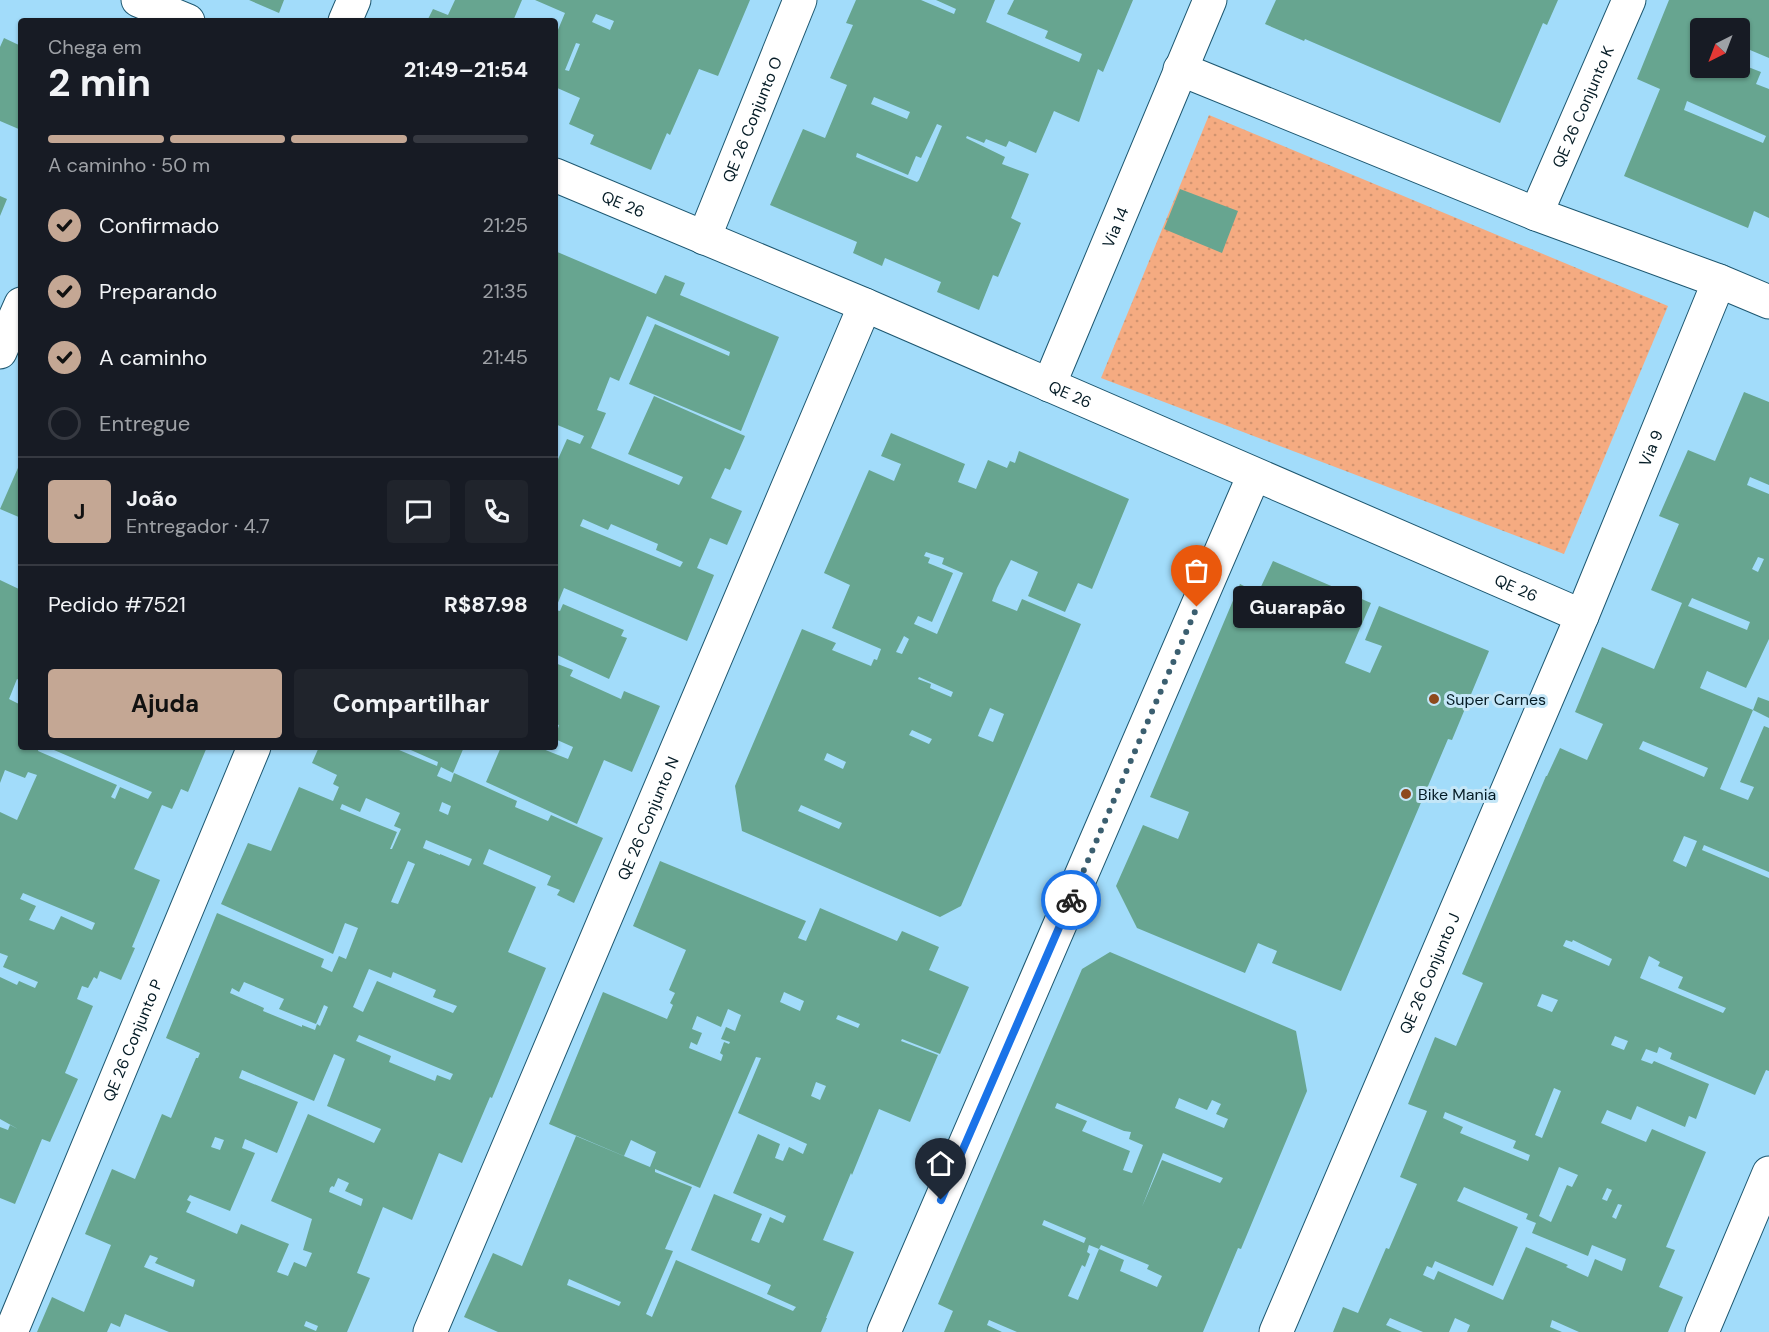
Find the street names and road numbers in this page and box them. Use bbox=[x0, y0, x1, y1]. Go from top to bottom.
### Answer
street label: QE 26 Conjunto K bbox=[1547, 43, 1618, 171]
street label: QE 26 Conjunto O bbox=[717, 53, 787, 185]
street label: QE 26 bbox=[598, 185, 648, 222]
street label: Via 14 bbox=[1097, 203, 1133, 251]
street label: QE 26 bbox=[1046, 375, 1095, 413]
street label: Via 9 bbox=[1634, 427, 1667, 470]
street label: QE 26 bbox=[1491, 569, 1541, 606]
street label: QE 26 Conjunto N bbox=[612, 753, 683, 883]
street label: QE 26 Conjunto J bbox=[1394, 910, 1464, 1037]
street label: QE 26 Conjunto P bbox=[97, 976, 167, 1105]

